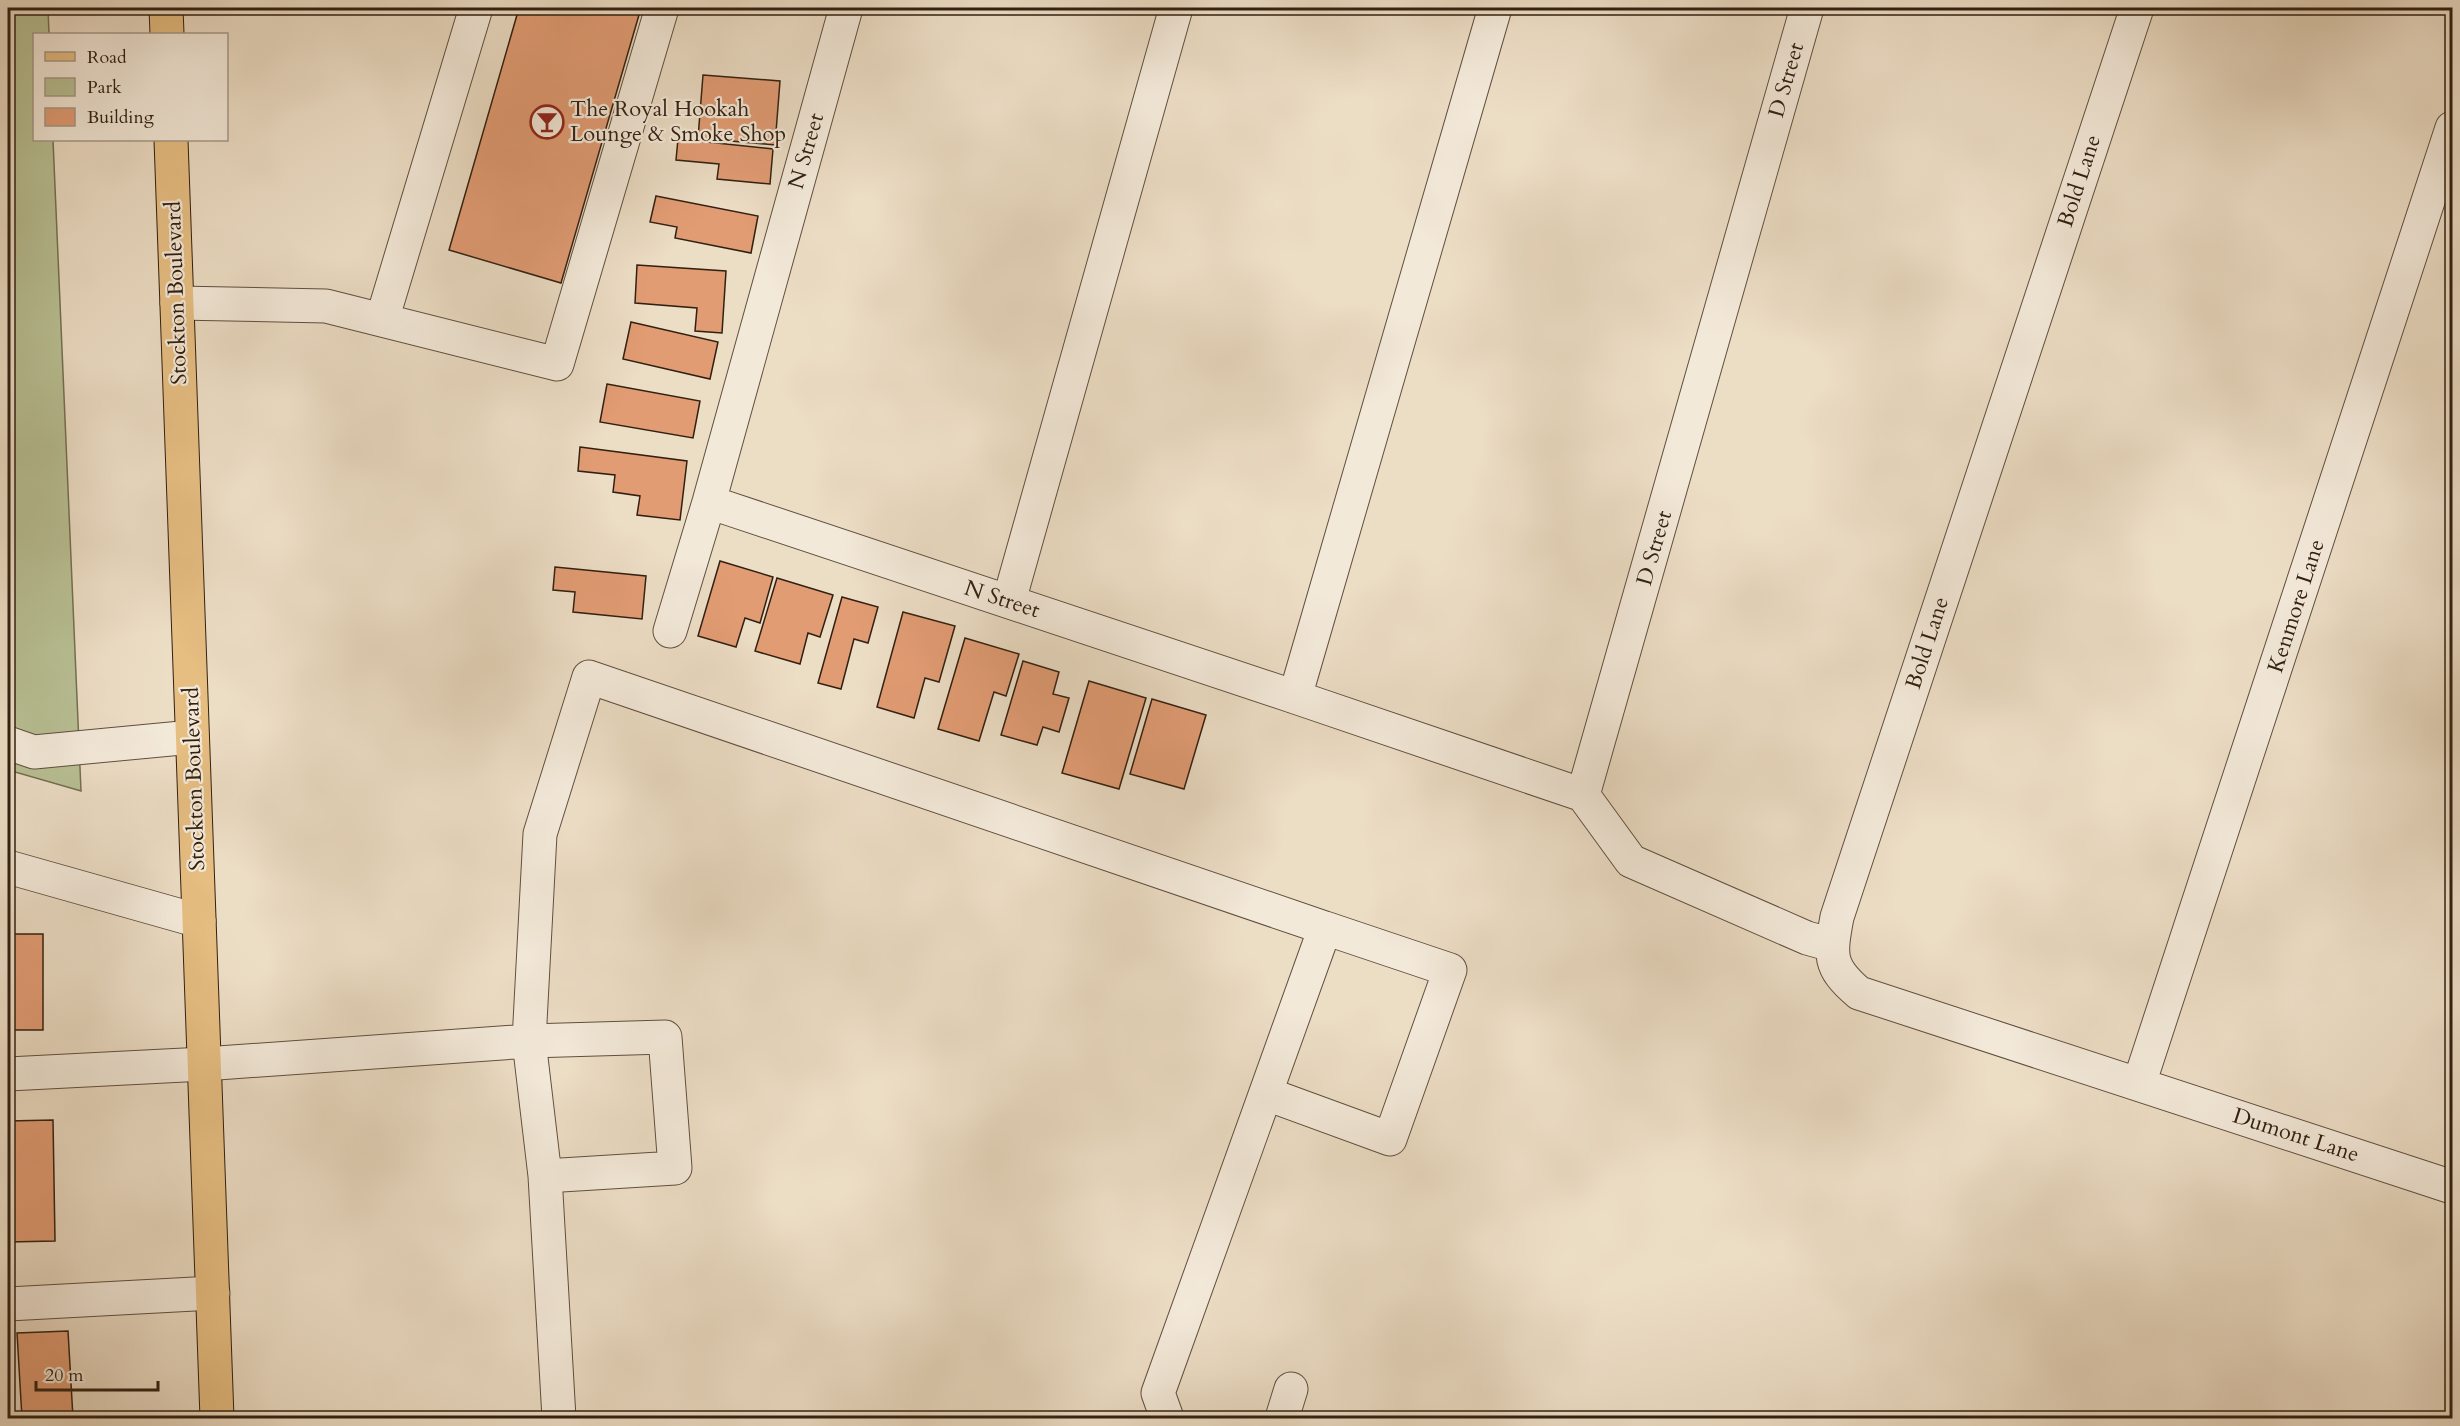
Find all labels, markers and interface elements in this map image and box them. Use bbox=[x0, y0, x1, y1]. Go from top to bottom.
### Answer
legend bbox=[33, 33, 228, 141]
street label: D Street bbox=[1761, 39, 1811, 121]
text: Road bbox=[87, 45, 127, 70]
text: Park bbox=[87, 75, 122, 100]
place label: The Royal Hookah Lounge & Smoke Shop bbox=[570, 94, 786, 149]
bar icon: The Royal Hookah Lounge & Smoke Shop bbox=[529, 104, 565, 140]
text: Building bbox=[87, 105, 155, 130]
street label: N Street bbox=[781, 110, 831, 192]
street label: Bold Lane bbox=[2050, 131, 2108, 231]
street label: Stockton Boulevard bbox=[158, 200, 194, 385]
street label: D Street bbox=[1629, 507, 1679, 589]
street label: Kenmore Lane bbox=[2260, 535, 2332, 677]
street label: N Street bbox=[960, 573, 1044, 625]
street label: Bold Lane bbox=[1898, 593, 1956, 693]
street label: Stockton Boulevard bbox=[176, 686, 212, 871]
street label: Dumont Lane bbox=[2229, 1100, 2363, 1170]
scale bar bbox=[36, 1354, 158, 1392]
text: 20 m bbox=[45, 1363, 84, 1388]

